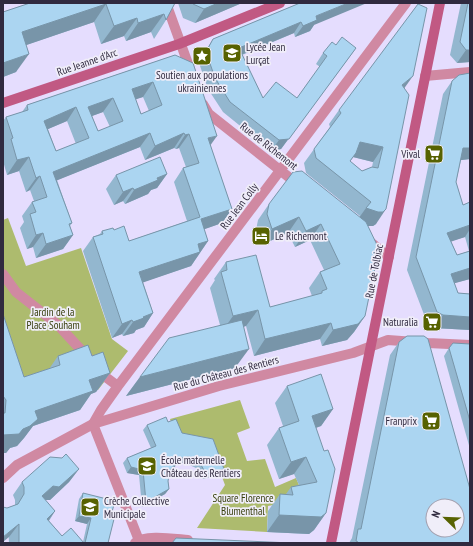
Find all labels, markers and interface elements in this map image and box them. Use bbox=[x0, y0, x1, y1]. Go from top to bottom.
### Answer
place label: Lycée Jean Lurçat bbox=[246, 40, 286, 67]
school or university icon: Lycée Jean Lurçat bbox=[221, 42, 243, 64]
street label: Rue Jeanne d'Arc bbox=[55, 45, 119, 79]
place icon: Soutien aux populations ukrainiennes bbox=[191, 45, 213, 67]
place label: Soutien aux populations ukrainiennes bbox=[156, 68, 248, 95]
street label: Rue de Richemont bbox=[237, 119, 301, 173]
supermarket icon: Vival bbox=[423, 143, 445, 165]
place label: Vival bbox=[400, 147, 420, 161]
street label: Rue Jean Colly bbox=[217, 179, 261, 232]
hotel icon: Le Richemont bbox=[250, 225, 272, 247]
place label: Le Richemont bbox=[275, 229, 327, 243]
street label: Rue de Tolbiac bbox=[362, 243, 386, 299]
park label: Jardin de la Place Souham bbox=[26, 305, 80, 332]
supermarket icon: Naturalia bbox=[421, 311, 443, 333]
place label: Naturalia bbox=[383, 315, 418, 329]
street label: Rue du Château des Rentiers bbox=[172, 352, 280, 394]
supermarket icon: Franprix bbox=[420, 410, 442, 432]
place label: Franprix bbox=[385, 414, 417, 428]
place label: École maternelle Château des Rentiers bbox=[161, 453, 241, 480]
school or university icon: École maternelle Château des Rentiers bbox=[136, 455, 158, 477]
park label: Square Florence Blumenthal bbox=[212, 491, 274, 518]
place label: Crèche Collective Municipale bbox=[104, 494, 170, 521]
school or university icon: Crèche Collective Municipale bbox=[79, 496, 101, 518]
north arrow bbox=[425, 498, 465, 538]
text: N bbox=[428, 509, 443, 520]

